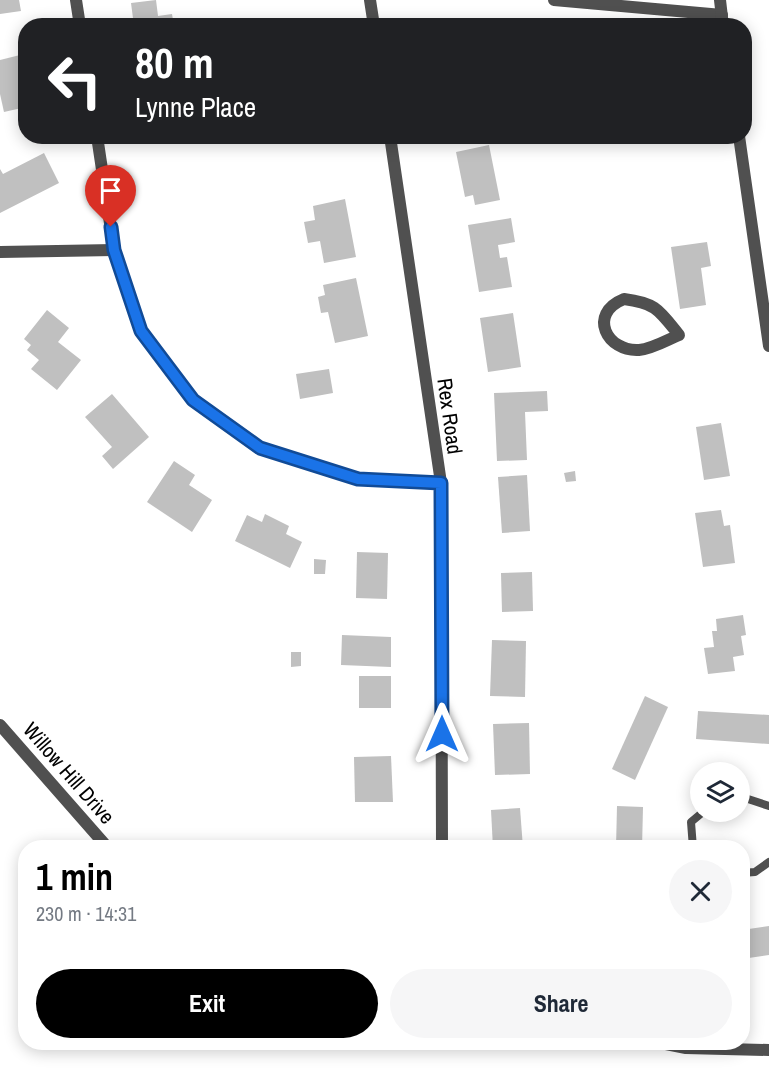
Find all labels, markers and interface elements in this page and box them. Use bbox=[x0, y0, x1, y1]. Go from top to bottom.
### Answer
text: 80 m bbox=[135, 35, 214, 91]
icon: left bbox=[36, 42, 114, 120]
text: Lynne Place bbox=[135, 89, 256, 125]
pin bbox=[85, 165, 136, 227]
icon: arrive bbox=[94, 174, 127, 207]
street label: Rex Road bbox=[430, 376, 470, 456]
position arrow bbox=[410, 702, 474, 766]
street label: Willow Hill Drive bbox=[17, 716, 121, 830]
map controls bbox=[690, 762, 750, 822]
button: layers bbox=[690, 762, 750, 822]
text: 1 min bbox=[36, 853, 113, 901]
button: close bbox=[669, 860, 732, 923]
text: 230 m · 14:31 bbox=[36, 900, 136, 927]
button: Exit bbox=[36, 969, 378, 1038]
button: Share bbox=[390, 969, 732, 1038]

